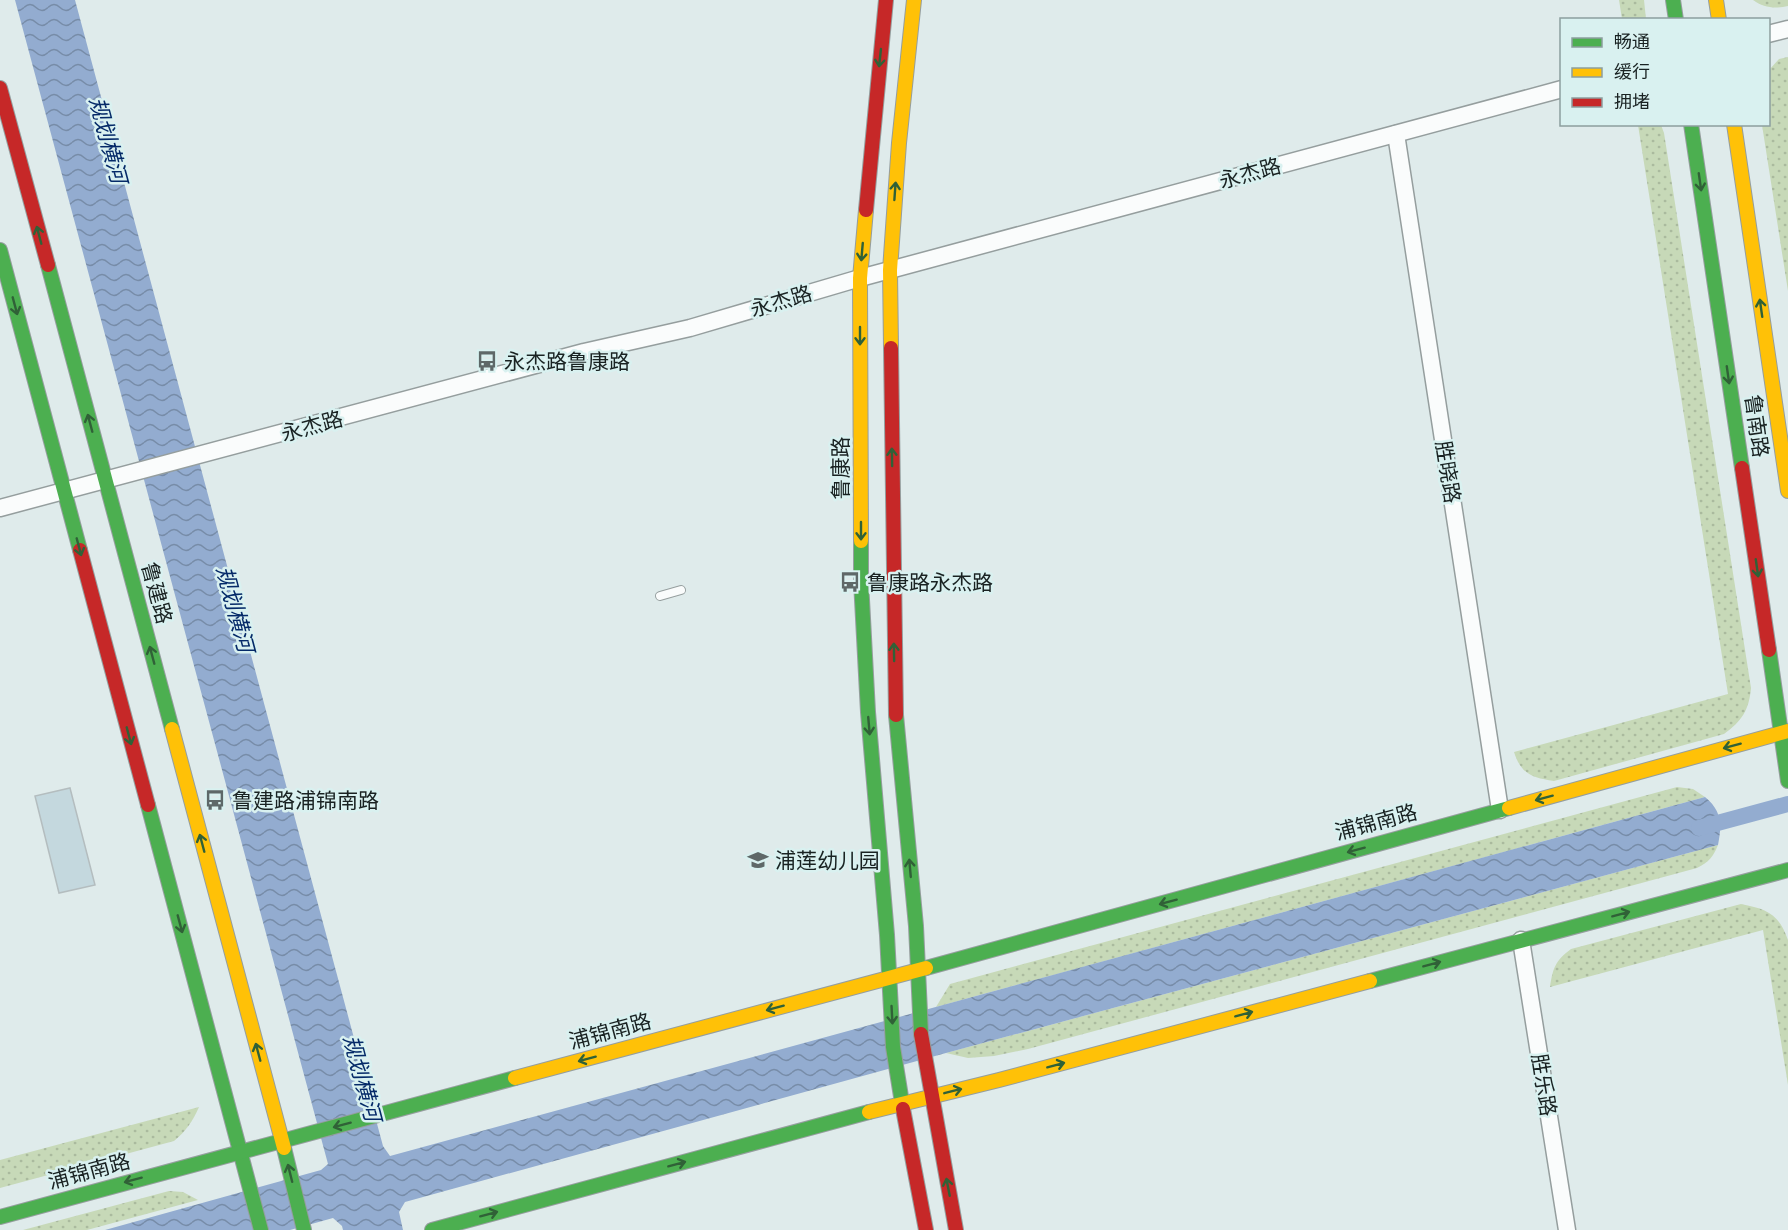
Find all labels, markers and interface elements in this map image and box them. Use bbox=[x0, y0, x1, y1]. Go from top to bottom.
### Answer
legend bbox=[1560, 18, 1770, 126]
text: 畅通 bbox=[1614, 32, 1650, 52]
one-way arrow bbox=[874, 48, 885, 68]
text: 缓行 bbox=[1614, 62, 1650, 82]
text: 拥堵 bbox=[1614, 92, 1650, 112]
water label: 规划横河 bbox=[85, 94, 132, 190]
street label: 永杰路 bbox=[1217, 154, 1283, 192]
one-way arrow bbox=[1695, 172, 1706, 192]
one-way arrow bbox=[890, 181, 901, 201]
one-way arrow bbox=[33, 226, 45, 245]
one-way arrow bbox=[857, 242, 868, 262]
street label: 永杰路 bbox=[748, 281, 814, 321]
one-way arrow bbox=[10, 297, 21, 316]
one-way arrow bbox=[1756, 299, 1767, 318]
one-way arrow bbox=[854, 326, 866, 346]
bus stop icon: 永杰路鲁康路 bbox=[475, 349, 499, 373]
place label: 永杰路鲁康路 bbox=[504, 350, 630, 373]
one-way arrow bbox=[1723, 365, 1734, 385]
street label: 鲁南路 bbox=[1741, 393, 1773, 459]
street label: 永杰路 bbox=[279, 407, 345, 445]
one-way arrow bbox=[84, 414, 95, 433]
street label: 鲁康路 bbox=[829, 437, 852, 500]
street label: 胜晓路 bbox=[1432, 439, 1464, 505]
one-way arrow bbox=[886, 448, 898, 468]
one-way arrow bbox=[855, 521, 867, 541]
one-way arrow bbox=[74, 538, 86, 557]
one-way arrow bbox=[1751, 558, 1762, 578]
street label: 鲁建路 bbox=[138, 560, 176, 626]
water label: 规划横河 bbox=[212, 563, 259, 659]
bus stop icon: 鲁康路永杰路 bbox=[838, 570, 862, 594]
place label: 鲁康路永杰路 bbox=[867, 571, 993, 594]
one-way arrow bbox=[889, 643, 900, 663]
one-way arrow bbox=[146, 645, 157, 664]
one-way arrow bbox=[864, 716, 875, 736]
one-way arrow bbox=[124, 726, 136, 745]
one-way arrow bbox=[1722, 741, 1741, 753]
bus stop icon: 鲁建路浦锦南路 bbox=[203, 788, 227, 812]
place label: 鲁建路浦锦南路 bbox=[232, 789, 379, 812]
one-way arrow bbox=[1534, 793, 1553, 804]
street label: 浦锦南路 bbox=[1332, 800, 1420, 844]
one-way arrow bbox=[196, 834, 208, 853]
one-way arrow bbox=[1346, 845, 1365, 856]
school or university icon: 浦莲幼儿园 bbox=[746, 848, 770, 872]
place label: 浦莲幼儿园 bbox=[775, 849, 880, 872]
one-way arrow bbox=[904, 858, 915, 878]
one-way arrow bbox=[1159, 897, 1178, 908]
one-way arrow bbox=[1611, 908, 1630, 919]
one-way arrow bbox=[174, 914, 186, 933]
one-way arrow bbox=[1422, 958, 1441, 969]
one-way arrow bbox=[766, 1003, 785, 1014]
one-way arrow bbox=[886, 1004, 897, 1024]
one-way arrow bbox=[1234, 1008, 1253, 1020]
street label: 浦锦南路 bbox=[566, 1009, 654, 1053]
water label: 规划横河 bbox=[339, 1032, 386, 1128]
one-way arrow bbox=[252, 1042, 264, 1061]
street label: 胜乐路 bbox=[1528, 1052, 1560, 1118]
one-way arrow bbox=[578, 1054, 597, 1065]
one-way arrow bbox=[1046, 1058, 1065, 1070]
one-way arrow bbox=[943, 1085, 962, 1097]
one-way arrow bbox=[333, 1119, 352, 1131]
street label: 浦锦南路 bbox=[45, 1149, 133, 1193]
one-way arrow bbox=[668, 1157, 687, 1169]
one-way arrow bbox=[283, 1164, 295, 1183]
one-way arrow bbox=[124, 1175, 143, 1186]
one-way arrow bbox=[942, 1178, 953, 1198]
one-way arrow bbox=[479, 1208, 498, 1220]

